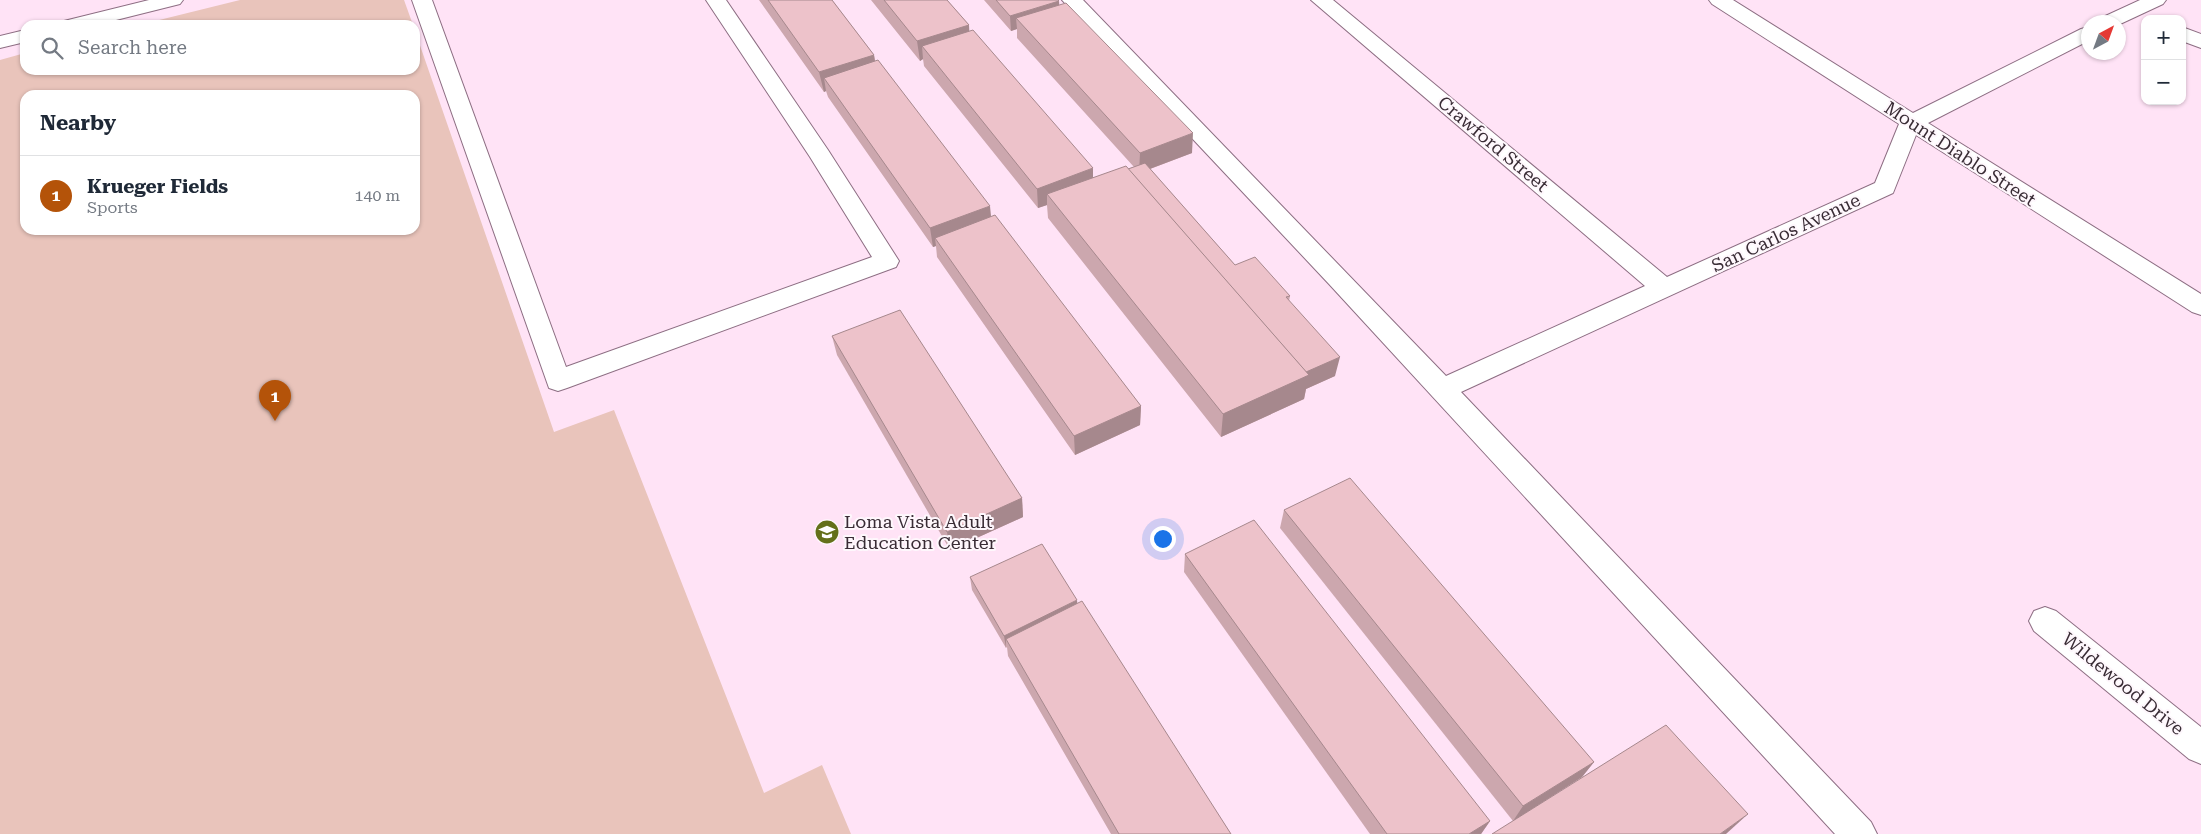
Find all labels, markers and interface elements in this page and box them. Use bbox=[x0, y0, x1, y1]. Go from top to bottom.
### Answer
north arrow bbox=[2081, 15, 2126, 60]
map controls bbox=[2141, 15, 2186, 105]
button: + bbox=[2141, 15, 2186, 60]
search box bbox=[20, 20, 420, 75]
icon: search bbox=[38, 34, 66, 62]
text: Search here bbox=[78, 36, 187, 59]
button: − bbox=[2141, 60, 2186, 105]
street label: Crawford Street bbox=[1434, 91, 1553, 196]
street label: Mount Diablo Street bbox=[1881, 97, 2040, 210]
text: Nearby bbox=[40, 111, 116, 135]
text: Krueger Fields bbox=[87, 175, 228, 198]
text: 1 bbox=[52, 186, 60, 205]
text: 140 m bbox=[354, 186, 400, 205]
street label: San Carlos Avenue bbox=[1708, 189, 1864, 276]
text: Sports bbox=[87, 198, 138, 217]
pin: 1 bbox=[259, 380, 291, 421]
place label: Loma Vista Adult Education Center bbox=[844, 511, 996, 553]
school or university icon: Loma Vista Adult Education Center bbox=[814, 519, 840, 545]
your location bbox=[1150, 526, 1176, 552]
street label: Wildewood Drive bbox=[2058, 628, 2188, 739]

